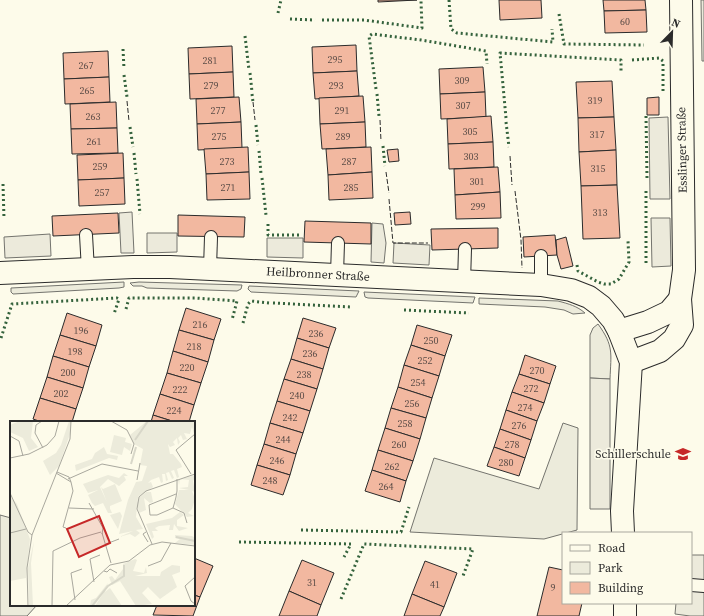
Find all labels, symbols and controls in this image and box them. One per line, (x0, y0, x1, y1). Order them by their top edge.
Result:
north arrow (652, 12, 692, 52)
house number: 60 (620, 15, 630, 28)
text: N (669, 15, 682, 32)
house number: 295 (328, 53, 343, 66)
house number: 281 (203, 54, 218, 67)
house number: 267 (79, 59, 94, 72)
house number: 309 (455, 74, 470, 87)
house number: 279 (204, 79, 219, 92)
house number: 293 (329, 79, 344, 92)
house number: 265 (80, 84, 95, 97)
house number: 319 (588, 94, 603, 107)
house number: 307 (456, 99, 471, 112)
house number: 277 (211, 104, 226, 117)
house number: 291 (335, 104, 350, 117)
street label: Esslinger Straße (673, 107, 691, 193)
house number: 263 (86, 110, 101, 123)
house number: 305 (463, 125, 478, 138)
house number: 317 (590, 128, 605, 141)
house number: 275 (212, 130, 227, 143)
house number: 289 (336, 130, 351, 143)
house number: 261 (87, 135, 102, 148)
house number: 303 (464, 150, 479, 163)
house number: 273 (220, 155, 235, 168)
house number: 287 (342, 155, 357, 168)
house number: 259 (93, 160, 108, 173)
house number: 315 (591, 162, 606, 175)
house number: 301 (470, 175, 485, 188)
house number: 271 (221, 181, 236, 194)
house number: 285 (344, 181, 359, 194)
house number: 257 (95, 186, 110, 199)
house number: 299 (471, 200, 486, 213)
house number: 313 (593, 206, 608, 219)
street label: Heilbronner Straße (266, 263, 370, 285)
house number: 216 (193, 318, 208, 331)
house number: 196 (74, 324, 89, 337)
house number: 236 (309, 327, 324, 340)
house number: 250 (424, 334, 439, 347)
house number: 218 (187, 340, 202, 353)
house number: 198 (68, 345, 83, 358)
house number: 236 (303, 347, 318, 360)
house number: 252 (418, 354, 433, 367)
house number: 220 (180, 361, 195, 374)
house number: 270 (530, 364, 545, 377)
house number: 200 (61, 366, 76, 379)
house number: 238 (297, 368, 312, 381)
house number: 254 (411, 376, 426, 389)
house number: 272 (524, 382, 539, 395)
house number: 222 (173, 383, 188, 396)
house number: 202 (54, 387, 69, 400)
house number: 240 (290, 389, 305, 402)
house number: 256 (405, 397, 420, 410)
house number: 274 (518, 401, 533, 414)
house number: 224 (167, 404, 182, 417)
house number: 242 (283, 411, 298, 424)
house number: 258 (398, 417, 413, 430)
house number: 276 (512, 419, 527, 432)
inset map (10, 421, 195, 606)
house number: 244 (276, 433, 291, 446)
house number: 260 (392, 438, 407, 451)
house number: 278 (505, 438, 520, 451)
school or university icon: Schillerschule (674, 445, 692, 463)
place label: Schillerschule (595, 446, 671, 462)
house number: 246 (270, 454, 285, 467)
house number: 280 (499, 456, 514, 469)
house number: 262 (385, 460, 400, 473)
house number: 248 (263, 474, 278, 487)
house number: 264 (379, 480, 394, 493)
legend (562, 532, 692, 604)
text: Road (598, 540, 625, 556)
text: Park (598, 560, 623, 576)
house number: 31 (307, 576, 317, 589)
house number: 41 (430, 578, 440, 591)
text: Building (598, 580, 643, 596)
house number: 9 (551, 581, 556, 594)

